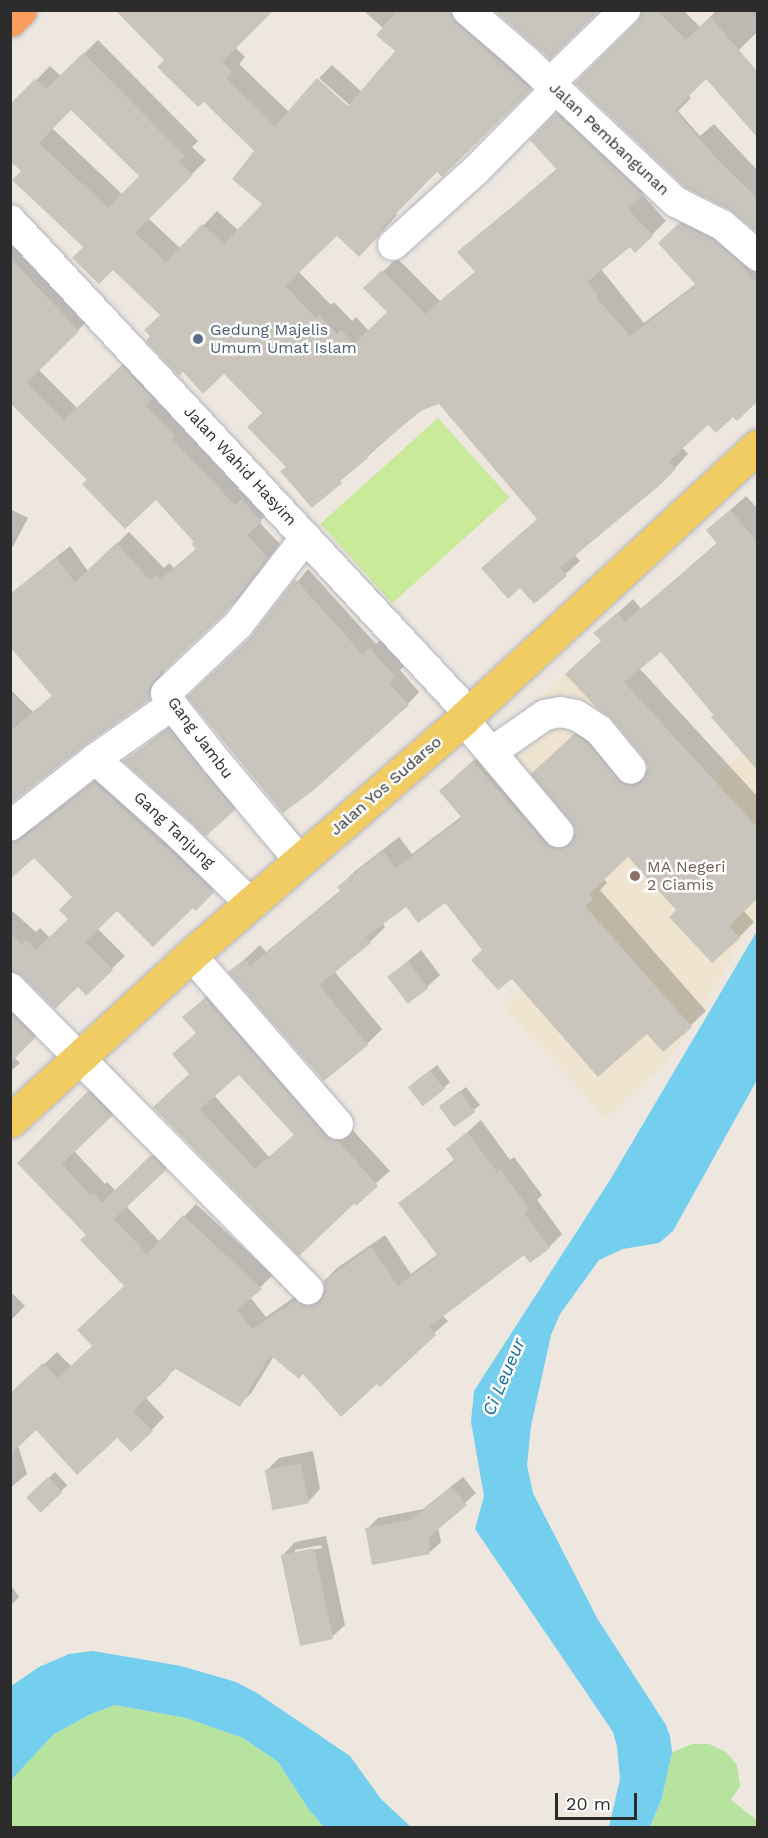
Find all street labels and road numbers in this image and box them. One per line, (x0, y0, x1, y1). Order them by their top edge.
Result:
street label: Jalan Pembangunan (545, 78, 673, 200)
street label: Jalan Wahid Hasyim (179, 402, 301, 530)
street label: Gang Jambu (163, 693, 237, 783)
street label: Jalan Yos Sudarso (326, 732, 446, 840)
street label: Gang Tanjung (129, 787, 219, 873)

